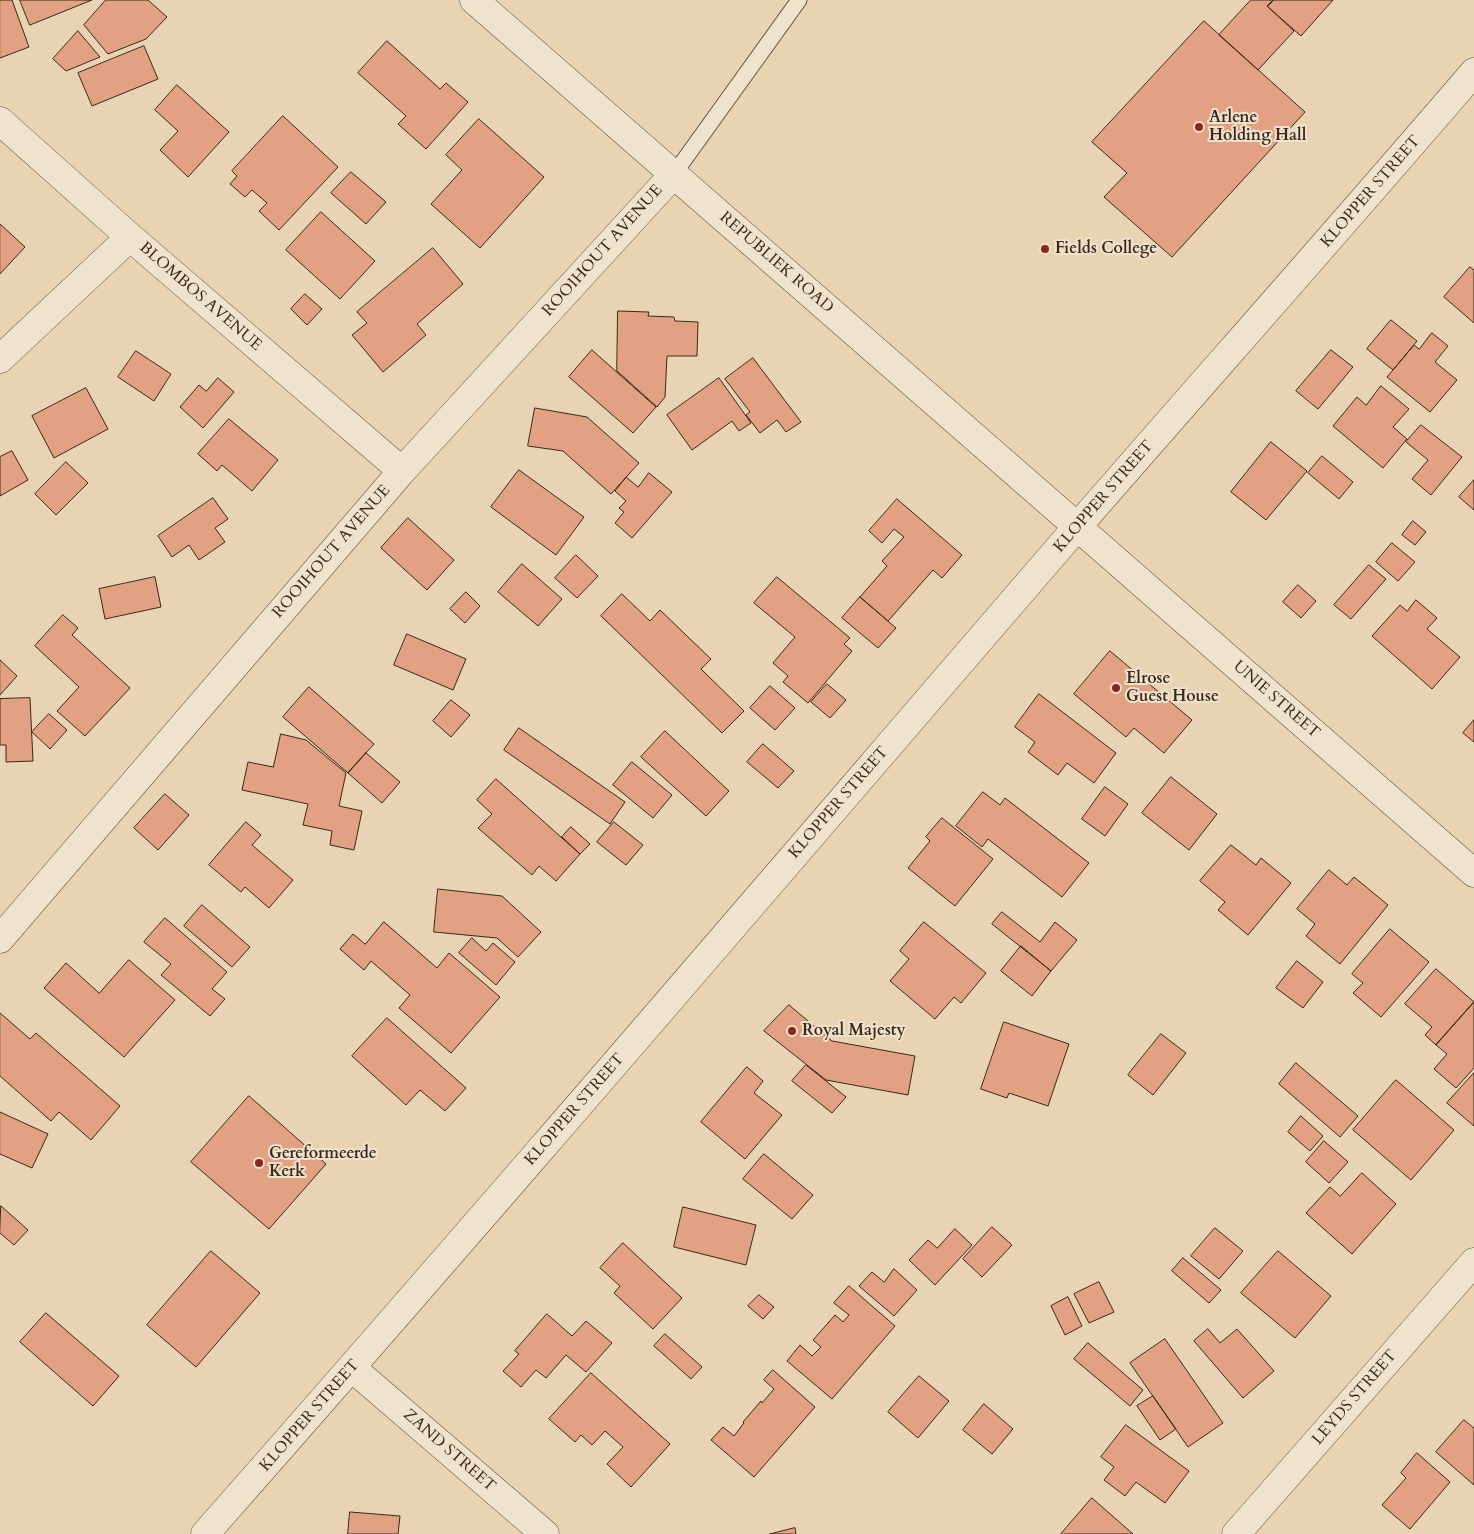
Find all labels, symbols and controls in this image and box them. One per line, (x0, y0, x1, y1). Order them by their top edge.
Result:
place label: Arlene Holding Hall (1209, 108, 1306, 146)
marker: Arlene Holding Hall (1193, 121, 1205, 133)
street label: KLOPPER STREET (1317, 132, 1425, 252)
street label: ROOIHOUT AVENUE (539, 181, 667, 321)
street label: REPUBLIEK ROAD (715, 208, 837, 318)
street label: BLOMBOS AVENUE (135, 239, 265, 355)
place label: Fields College (1055, 239, 1157, 259)
marker: Fields College (1039, 243, 1051, 255)
street label: KLOPPER STREET (1050, 437, 1158, 557)
street label: ROOIHOUT AVENUE (269, 482, 395, 622)
street label: UNIE STREET (1229, 657, 1323, 743)
place label: Elrose Guest House (1126, 669, 1219, 707)
marker: Elrose Guest House (1110, 682, 1122, 694)
street label: KLOPPER STREET (785, 743, 893, 863)
place label: Royal Majesty (802, 1021, 906, 1041)
marker: Royal Majesty (786, 1025, 798, 1037)
street label: KLOPPER STREET (521, 1050, 629, 1170)
place label: Gereformeerde Kerk (269, 1144, 377, 1182)
marker: Gereformeerde Kerk (253, 1157, 265, 1169)
street label: LEYDS STREET (1309, 1347, 1401, 1449)
street label: KLOPPER STREET (256, 1356, 364, 1476)
street label: ZAND STREET (399, 1406, 499, 1496)

